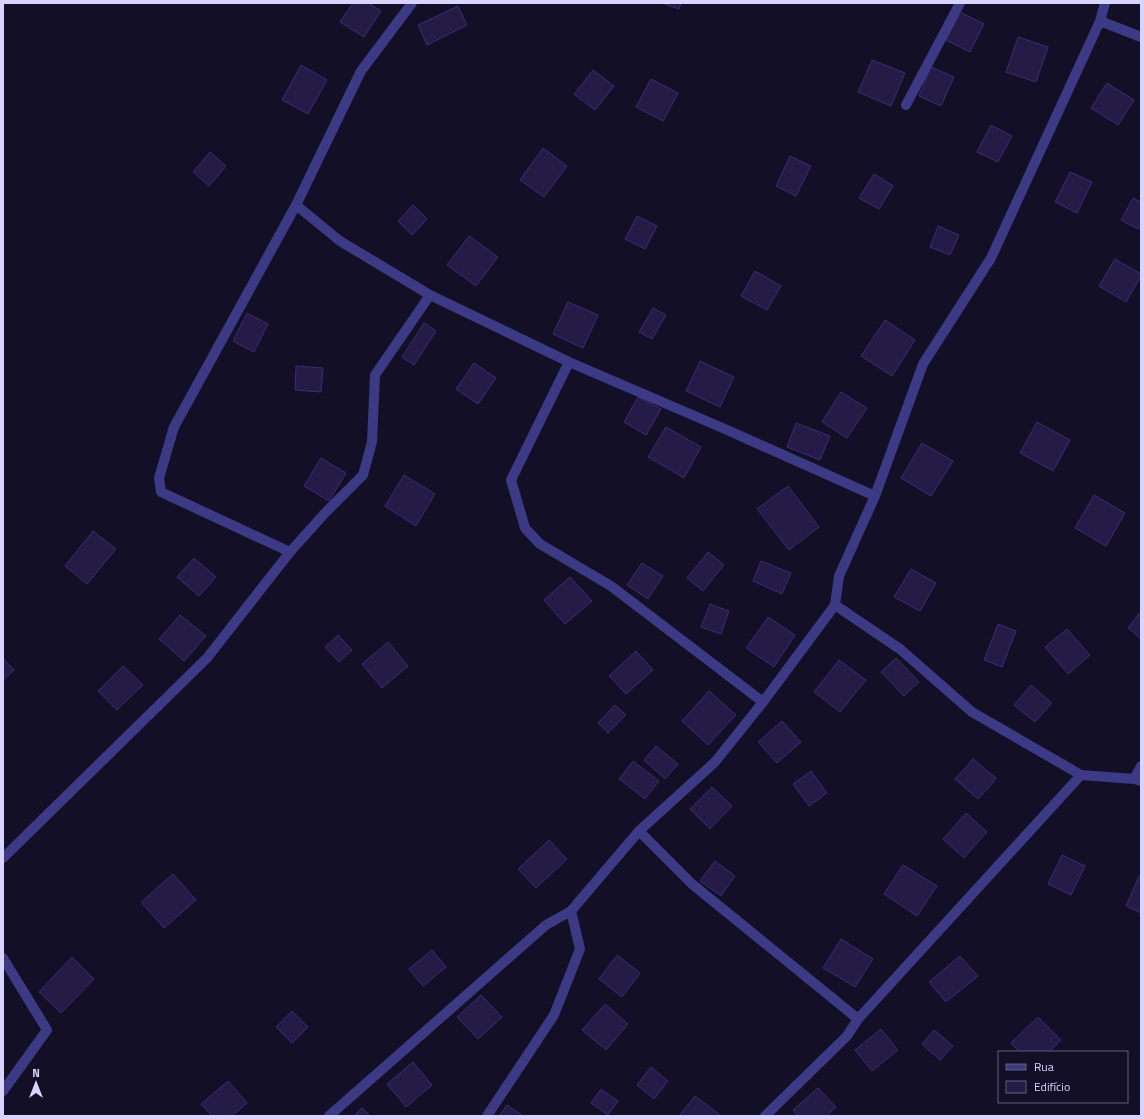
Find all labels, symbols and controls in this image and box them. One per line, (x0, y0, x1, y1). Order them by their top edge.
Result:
legend (998, 1051, 1128, 1103)
text: Rua (1034, 1057, 1054, 1076)
north arrow (16, 1063, 56, 1103)
text: N (32, 1065, 40, 1081)
text: Edifício (1034, 1077, 1070, 1096)

